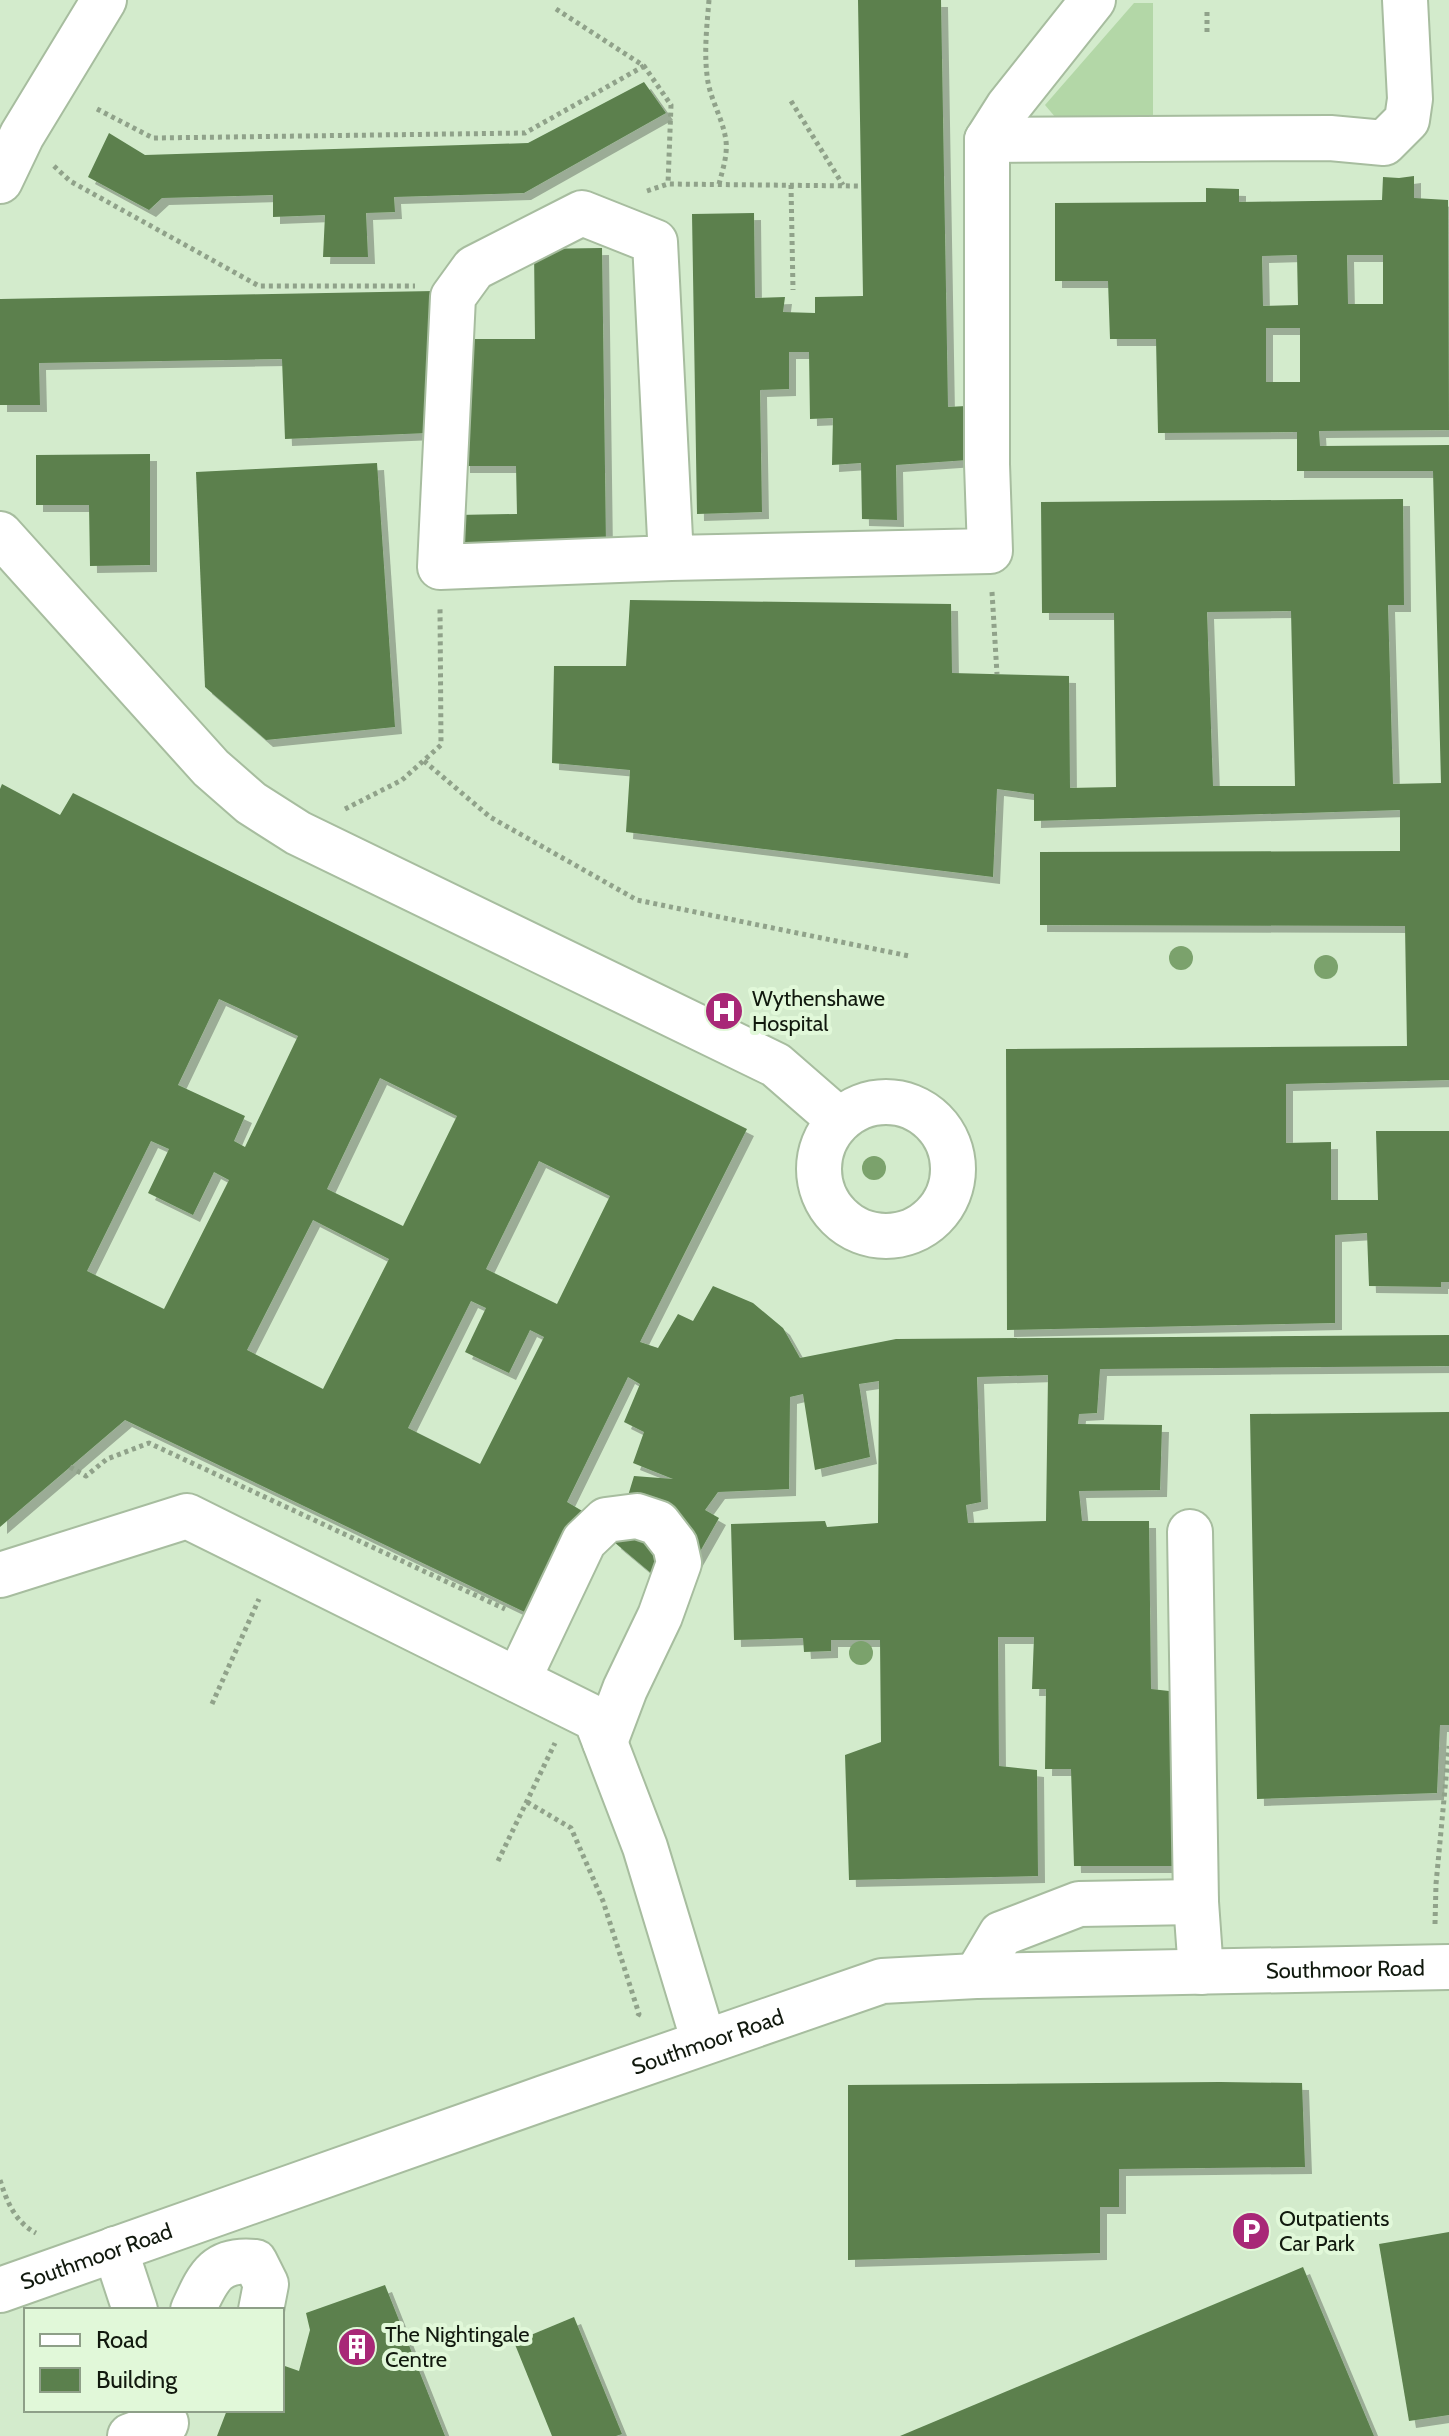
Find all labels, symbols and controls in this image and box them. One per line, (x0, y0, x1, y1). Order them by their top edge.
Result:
place label: Wythenshawe Hospital (752, 985, 885, 1037)
hospital icon: Wythenshawe Hospital (703, 990, 745, 1032)
street label: Southmoor Road (1265, 1954, 1425, 1984)
street label: Southmoor Road (628, 2003, 787, 2080)
place label: Outpatients Car Park (1279, 2205, 1389, 2257)
parking icon: Outpatients Car Park (1230, 2210, 1272, 2252)
street label: Southmoor Road (17, 2217, 176, 2295)
legend (24, 2308, 284, 2412)
place label: The Nightingale Centre (385, 2321, 530, 2373)
text: Road (96, 2325, 148, 2354)
building icon: The Nightingale Centre (336, 2326, 378, 2368)
text: Building (96, 2365, 178, 2394)

